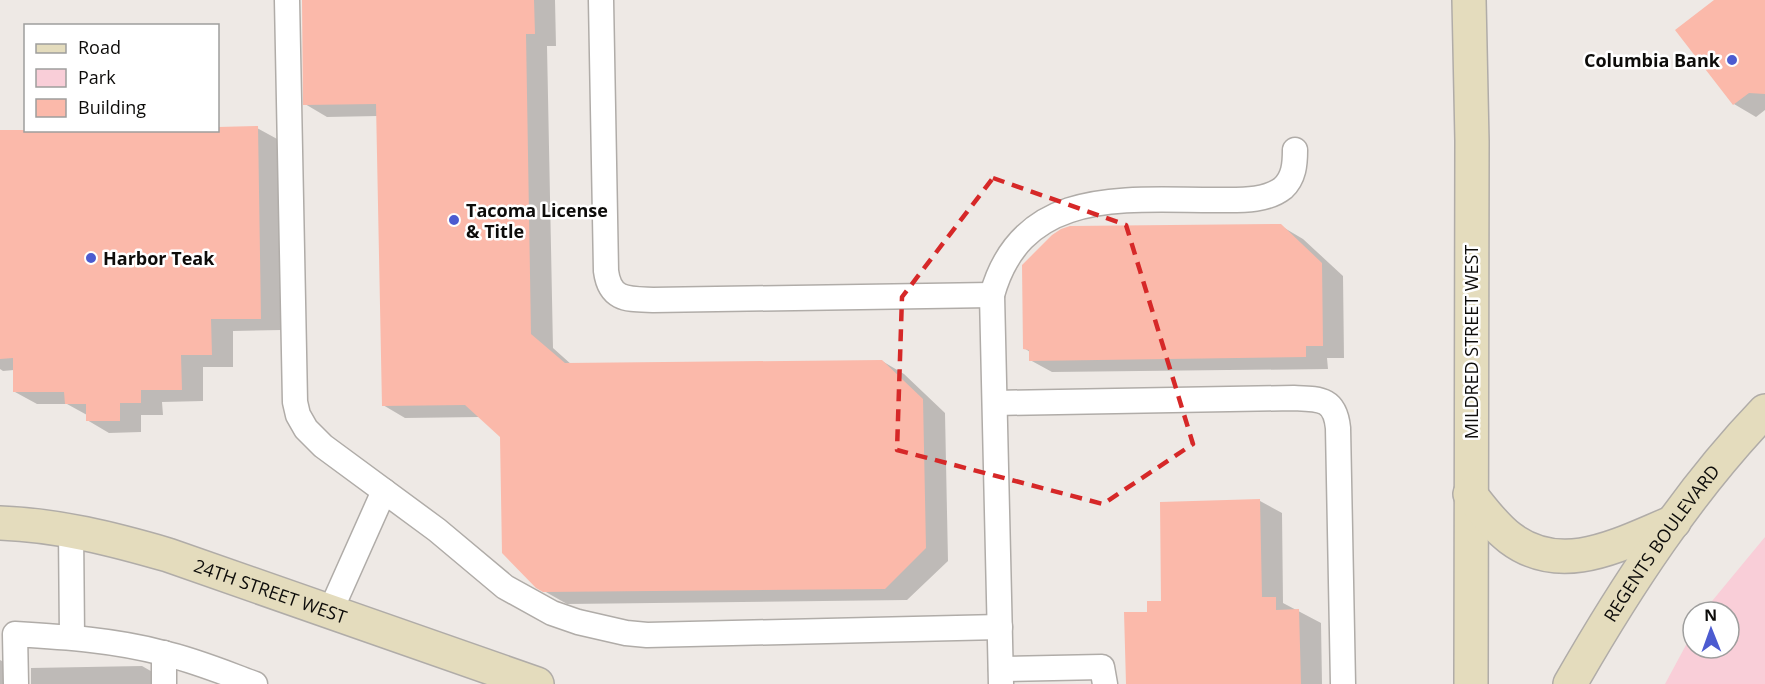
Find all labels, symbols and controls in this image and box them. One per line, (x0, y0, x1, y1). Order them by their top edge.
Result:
legend (24, 24, 219, 132)
text: Road (78, 35, 121, 59)
place label: Columbia Bank (1584, 48, 1721, 72)
marker: Columbia Bank (1725, 53, 1739, 67)
text: Park (78, 65, 116, 89)
text: Building (78, 95, 146, 119)
place label: Tacoma License & Title (466, 198, 608, 243)
marker: Tacoma License & Title (447, 213, 461, 227)
street label: MILDRED STREET WEST (1459, 245, 1483, 439)
place label: Harbor Teak (103, 246, 215, 270)
marker: Harbor Teak (84, 251, 98, 265)
street label: REGENTS BOULEVARD (1601, 460, 1725, 626)
street label: 24TH STREET WEST (191, 553, 350, 629)
north arrow (1681, 600, 1741, 660)

